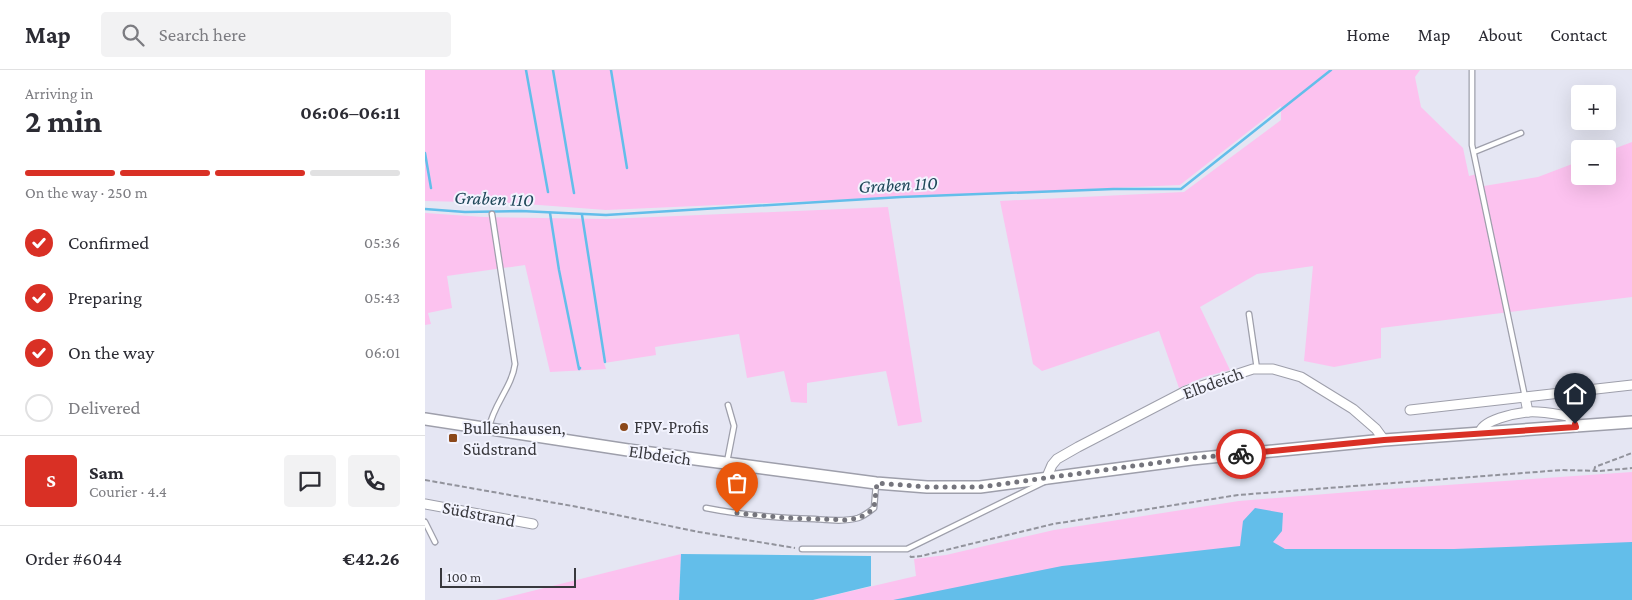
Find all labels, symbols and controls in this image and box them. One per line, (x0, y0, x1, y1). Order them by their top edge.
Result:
search box (101, 12, 451, 57)
text: Map (25, 21, 71, 48)
icon: search (119, 21, 147, 49)
text: Search here (159, 24, 246, 45)
text: Home (1347, 25, 1390, 45)
text: Map (1418, 25, 1450, 45)
text: About (1478, 25, 1522, 45)
text: Contact (1550, 25, 1607, 45)
text: Arriving in (25, 85, 93, 102)
map controls (1571, 85, 1616, 185)
button: + (1571, 85, 1616, 130)
text: 06:06–06:11 (300, 102, 400, 123)
text: 2 min (25, 103, 102, 139)
button: − (1571, 140, 1616, 185)
water label: Graben 110 (858, 172, 938, 197)
text: On the way · 250 m (25, 184, 148, 201)
water label: Graben 110 (454, 187, 534, 210)
icon: check (25, 229, 53, 257)
text: Confirmed (68, 232, 149, 253)
text: 05:36 (364, 234, 400, 251)
icon: check (25, 284, 53, 312)
text: Preparing (68, 287, 142, 308)
text: 05:43 (364, 289, 400, 306)
icon: check (25, 339, 53, 367)
text: On the way (68, 342, 154, 363)
text: 06:01 (365, 344, 400, 361)
street label: Elbdeich (1180, 363, 1246, 403)
pin (1554, 373, 1596, 424)
icon: home (1561, 380, 1589, 408)
text: Delivered (68, 397, 141, 418)
place label: FPV-Profis (634, 417, 709, 437)
place label: Bullenhausen, Südstrand (463, 418, 566, 459)
marker: FPV-Profis (618, 421, 630, 433)
courier (1216, 429, 1266, 479)
marker: Bullenhausen, Südstrand (447, 432, 459, 444)
icon: bike (1227, 440, 1255, 468)
street label: Elbdeich (627, 441, 693, 469)
button: chat (284, 455, 336, 507)
button: phone (348, 455, 400, 507)
text: Sam (89, 462, 124, 483)
pin (716, 462, 758, 513)
icon: bag (723, 469, 751, 497)
text: S (46, 470, 56, 491)
text: Courier · 4.4 (89, 483, 167, 500)
street label: Südstrand (441, 497, 518, 531)
text: Order #6044 (25, 548, 122, 569)
text: €42.26 (343, 548, 400, 569)
scale bar (440, 565, 576, 588)
text: 100 m (447, 569, 481, 585)

